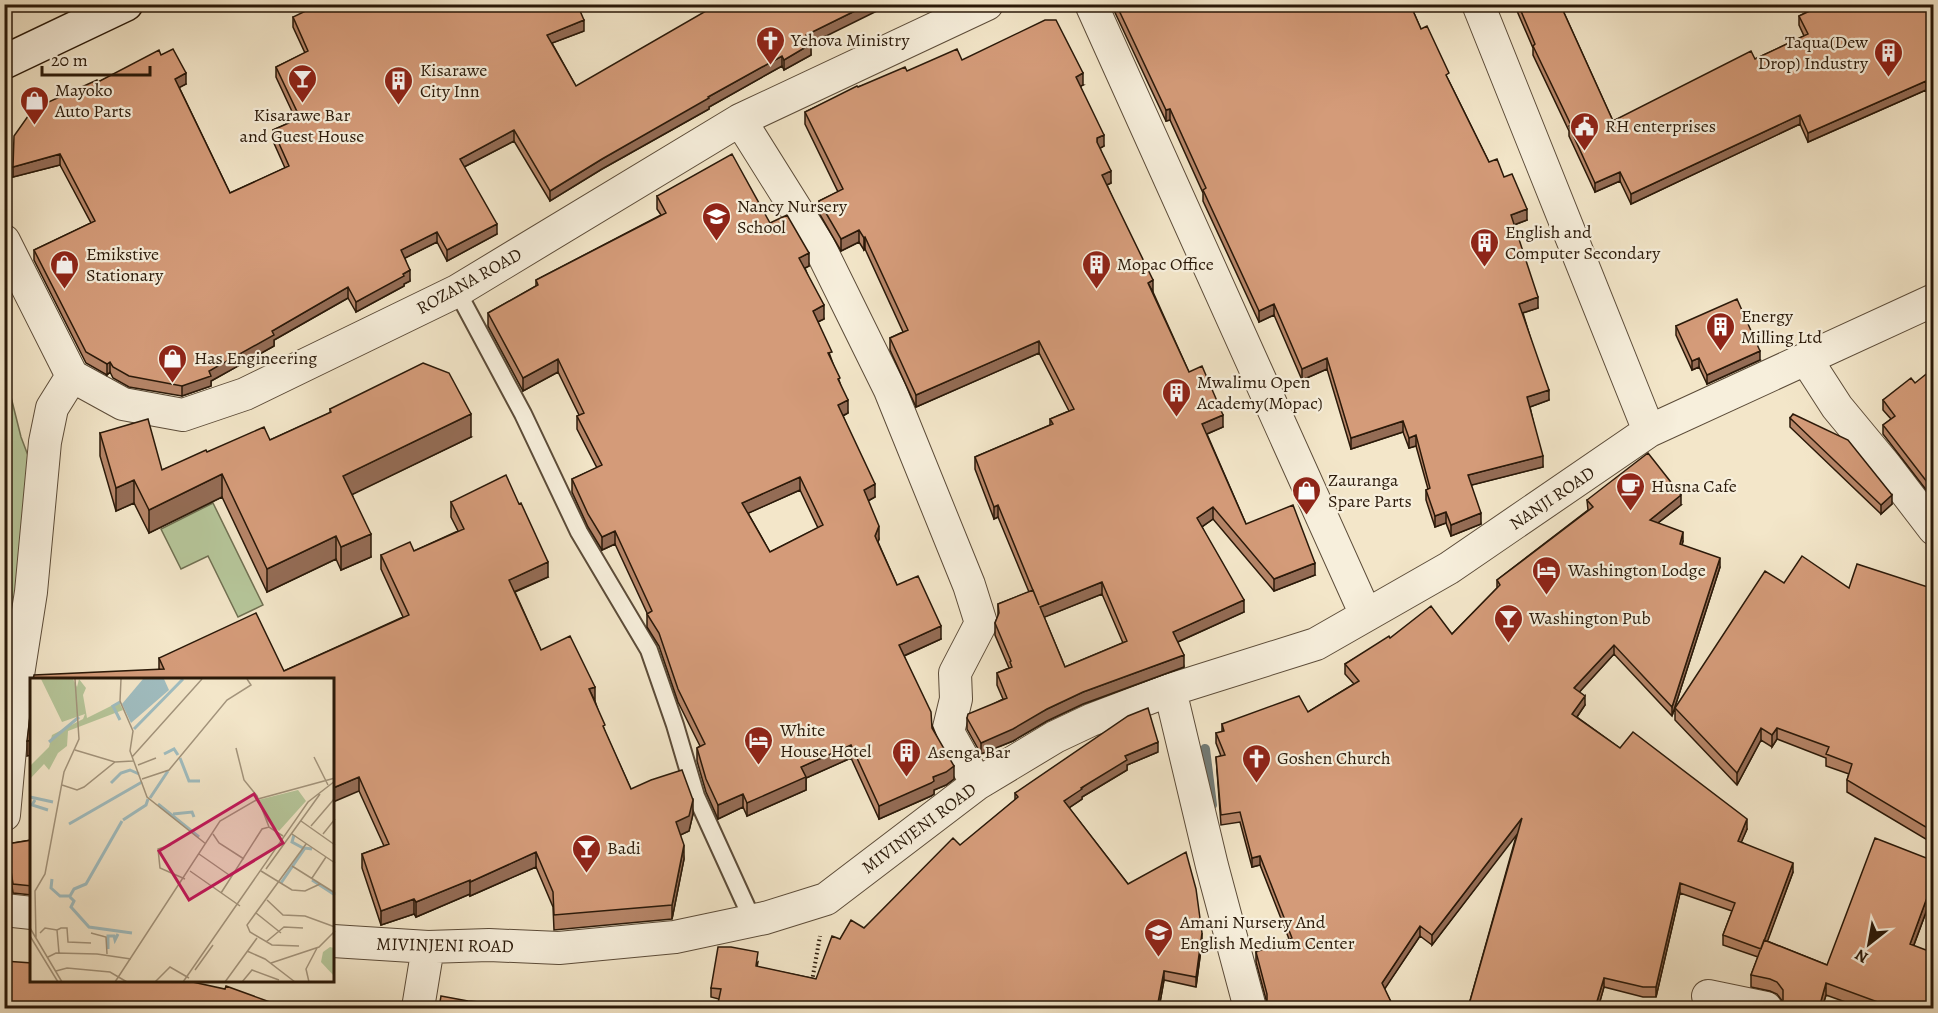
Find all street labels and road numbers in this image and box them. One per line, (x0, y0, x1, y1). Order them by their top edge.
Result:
street label: ROZANA ROAD (412, 242, 526, 320)
street label: NANJI ROAD (1505, 461, 1599, 535)
street label: MIVINJENI ROAD (857, 777, 981, 879)
street label: MIVINJENI ROAD (376, 932, 514, 958)

